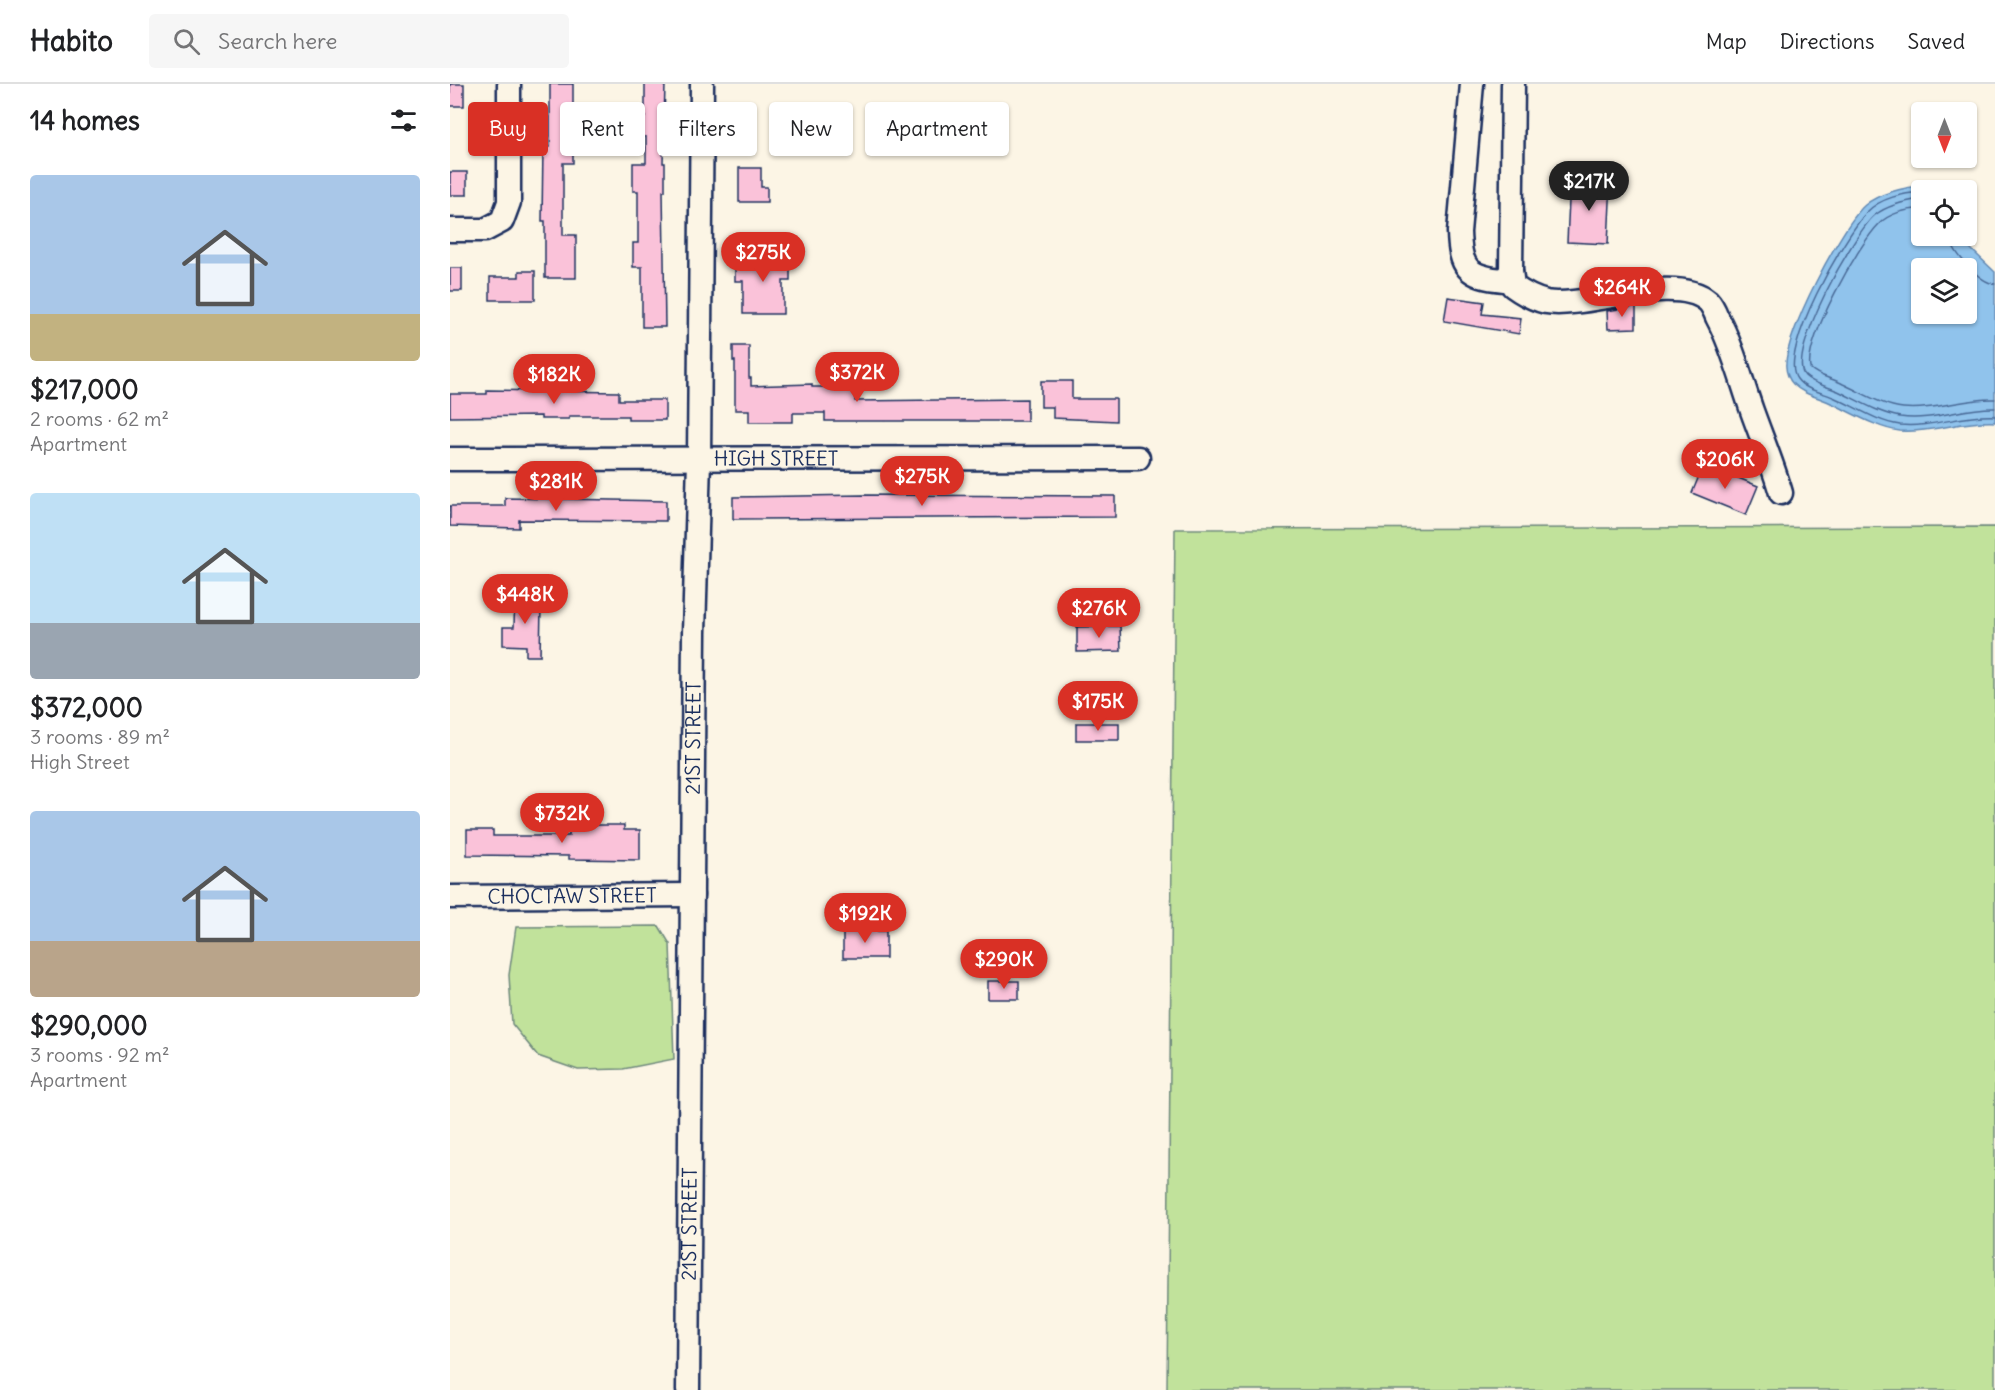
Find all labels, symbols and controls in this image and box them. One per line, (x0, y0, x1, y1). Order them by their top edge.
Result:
search box (149, 14, 569, 68)
text: Habito (30, 23, 113, 59)
icon: search (170, 25, 203, 58)
text: Search here (218, 27, 337, 55)
text: Map (1706, 28, 1747, 55)
text: Directions (1780, 28, 1874, 55)
text: Saved (1907, 28, 1965, 55)
chip: Buy (468, 102, 548, 156)
chip: Rent (560, 102, 645, 156)
chip: Filters (657, 102, 757, 156)
chip: New (769, 102, 853, 156)
chip: Apartment (865, 102, 1009, 156)
north arrow (1911, 102, 1977, 168)
map controls (1911, 102, 1977, 324)
text: 14 homes (30, 104, 140, 137)
icon: filters (387, 104, 420, 137)
pin: $217K (1547, 161, 1631, 212)
text: $217K (1563, 168, 1615, 193)
button: locate (1911, 180, 1977, 246)
icon: home (171, 214, 279, 322)
pin: $275K (721, 232, 805, 283)
text: $275K (735, 239, 791, 264)
button: layers (1911, 258, 1977, 324)
pin: $264K (1580, 267, 1664, 318)
text: $264K (1593, 274, 1651, 299)
pin: $372K (815, 352, 899, 403)
pin: $182K (512, 354, 596, 405)
text: $372K (829, 359, 885, 384)
text: $182K (527, 361, 581, 386)
text: $217,000 (30, 373, 139, 406)
text: 2 rooms · 62 m² (30, 406, 169, 431)
text: Apartment (30, 431, 127, 456)
pin: $206K (1683, 439, 1767, 490)
street label: HIGH STREET (714, 445, 838, 471)
text: $206K (1695, 446, 1755, 471)
pin: $275K (880, 456, 964, 507)
pin: $281K (514, 461, 598, 512)
text: $275K (894, 463, 950, 488)
text: $281K (529, 468, 583, 493)
icon: home (171, 532, 279, 640)
pin: $448K (483, 574, 567, 625)
text: $448K (496, 581, 554, 606)
pin: $276K (1057, 588, 1141, 639)
text: $276K (1071, 595, 1127, 620)
street label: 21ST STREET (680, 681, 706, 795)
pin: $175K (1056, 681, 1140, 732)
text: $175K (1072, 688, 1124, 713)
text: $372,000 (30, 691, 143, 724)
text: 3 rooms · 89 m² (30, 724, 170, 749)
text: High Street (30, 749, 130, 774)
pin: $732K (520, 793, 604, 844)
text: $732K (534, 800, 590, 825)
icon: home (171, 850, 279, 958)
street label: CHOCTAW STREET (487, 882, 657, 909)
pin: $192K (823, 893, 907, 944)
text: $192K (838, 900, 892, 925)
pin: $290K (962, 939, 1046, 990)
text: $290K (974, 946, 1034, 971)
text: $290,000 (30, 1009, 148, 1042)
text: 3 rooms · 92 m² (30, 1042, 169, 1067)
text: Apartment (30, 1067, 127, 1092)
street label: 21ST STREET (676, 1167, 702, 1281)

